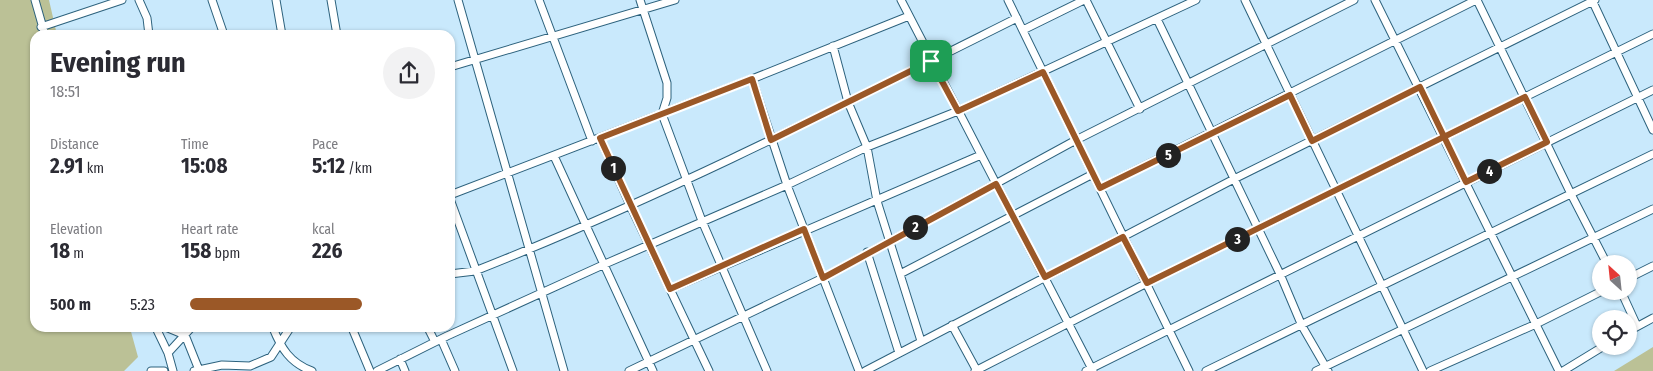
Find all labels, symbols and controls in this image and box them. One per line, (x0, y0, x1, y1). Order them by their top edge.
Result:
pin (910, 40, 952, 82)
text: Evening run (50, 46, 186, 79)
button: share (383, 47, 435, 99)
icon: arrive (917, 47, 945, 75)
text: 18:51 (50, 82, 81, 101)
text: Distance (50, 136, 99, 153)
text: Time (181, 136, 209, 153)
text: Pace (312, 136, 338, 153)
pin: 5 (1156, 142, 1180, 168)
text: 5 (1165, 147, 1172, 164)
text: 2.91 (50, 153, 84, 179)
text: 15:08 (181, 153, 228, 179)
text: 5:12 (312, 153, 345, 179)
pin: 1 (600, 156, 626, 180)
pin: 4 (1476, 158, 1502, 184)
text: km (84, 160, 104, 177)
text: /km (345, 160, 372, 177)
text: 1 (611, 160, 616, 177)
text: 4 (1486, 163, 1493, 180)
pin: 2 (902, 214, 928, 240)
text: 2 (912, 219, 919, 236)
text: Elevation (50, 221, 103, 238)
text: Heart rate (181, 221, 238, 238)
text: kcal (312, 221, 335, 238)
pin: 3 (1224, 226, 1250, 252)
text: 3 (1234, 231, 1241, 248)
text: 18 (50, 238, 70, 264)
text: 158 (181, 238, 211, 264)
text: 226 (312, 238, 342, 264)
text: m (70, 245, 84, 262)
text: bpm (211, 245, 240, 262)
north arrow (1592, 255, 1638, 300)
map controls (1592, 255, 1637, 355)
text: 500 m (50, 295, 91, 314)
text: 5:23 (130, 295, 155, 314)
button: locate (1592, 310, 1637, 355)

